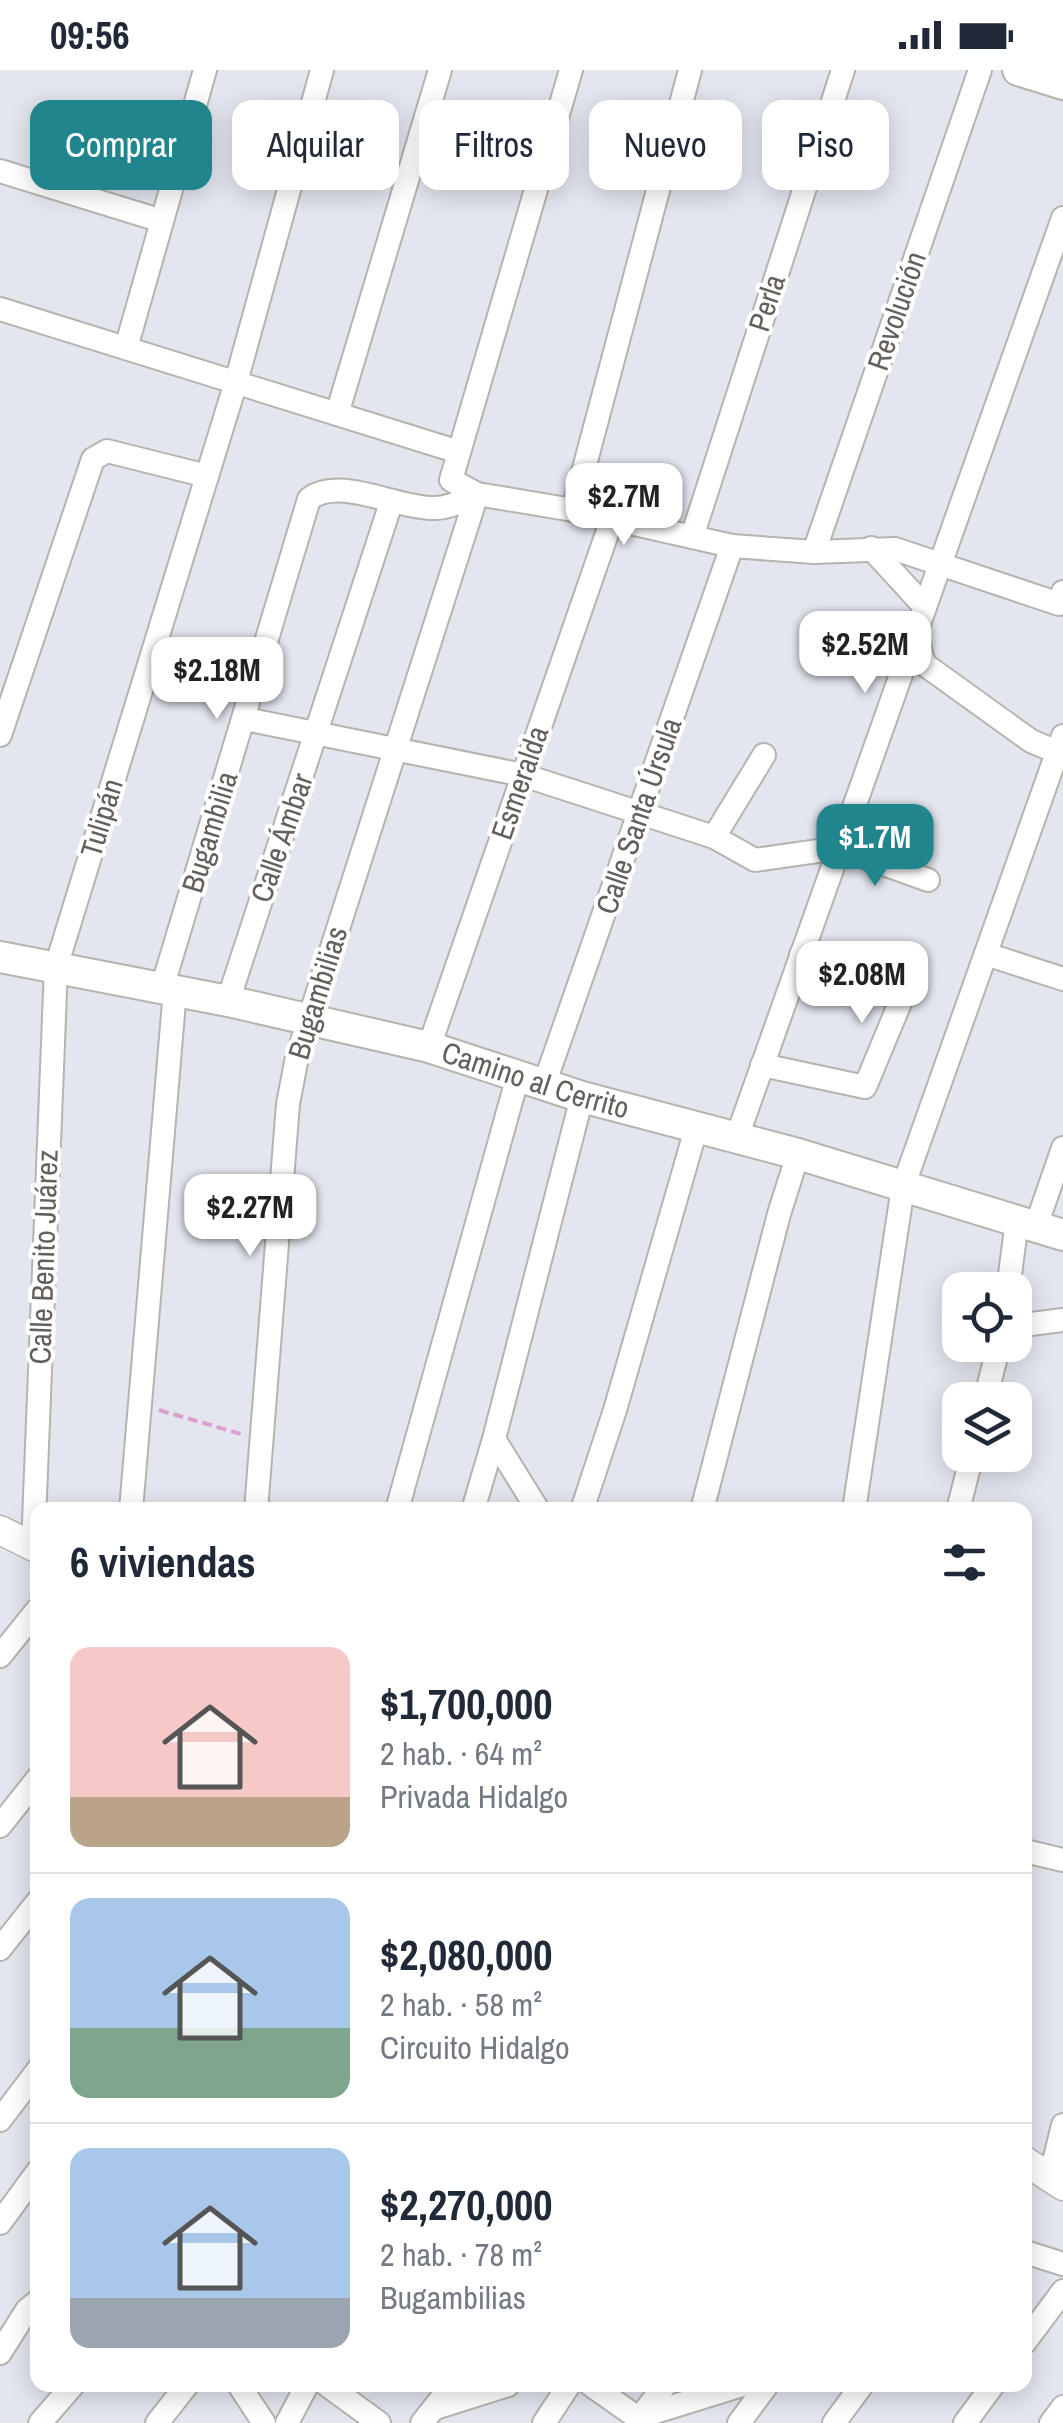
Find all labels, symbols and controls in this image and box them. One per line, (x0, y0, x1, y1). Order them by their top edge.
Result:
text: 09:56 (50, 10, 130, 61)
chip: Comprar (30, 100, 212, 190)
chip: Alquilar (232, 100, 399, 190)
chip: Filtros (419, 100, 569, 190)
chip: Nuevo (589, 100, 742, 190)
chip: Piso (762, 100, 889, 190)
street label: Revolución (857, 246, 935, 375)
street label: Perla (738, 269, 794, 336)
pin: $2.7M (554, 463, 694, 548)
text: $2.7M (588, 474, 660, 517)
pin: $2.52M (784, 611, 946, 696)
text: $2.52M (821, 622, 909, 665)
pin: $2.18M (136, 637, 298, 722)
text: $2.18M (173, 648, 261, 691)
street label: Calle Santa Úrsula (586, 712, 690, 919)
street label: Esmeralda (481, 720, 557, 845)
street label: Bugambilia (172, 766, 246, 897)
street label: Calle Ámbar (240, 767, 322, 908)
street label: Tulipán (70, 774, 132, 862)
pin: $1.7M (805, 804, 945, 889)
text: $1.7M (839, 815, 911, 858)
street label: Bugambilias (278, 921, 356, 1064)
pin: $2.08M (781, 941, 943, 1026)
text: $2.08M (818, 952, 906, 995)
street label: Camino al Cerrito (437, 1032, 634, 1128)
street label: Calle Benito Juárez (19, 1149, 67, 1365)
pin: $2.27M (169, 1174, 331, 1259)
text: $2.27M (206, 1185, 294, 1228)
map controls (942, 1272, 1032, 1472)
button: locate (942, 1272, 1032, 1362)
button: layers (942, 1382, 1032, 1472)
text: 6 viviendas (70, 1534, 256, 1590)
icon: filters (937, 1535, 992, 1590)
text: $1,700,000 (380, 1676, 552, 1732)
icon: home (150, 1687, 270, 1807)
text: 2 hab. · 64 m² (380, 1732, 542, 1775)
text: Privada Hidalgo (380, 1775, 568, 1818)
text: $2,080,000 (380, 1927, 552, 1983)
icon: home (150, 1938, 270, 2058)
text: 2 hab. · 58 m² (380, 1983, 542, 2026)
text: Circuito Hidalgo (380, 2026, 570, 2069)
text: $2,270,000 (380, 2177, 552, 2233)
icon: home (150, 2188, 270, 2308)
text: 2 hab. · 78 m² (380, 2233, 542, 2276)
text: Bugambilias (380, 2276, 526, 2319)

